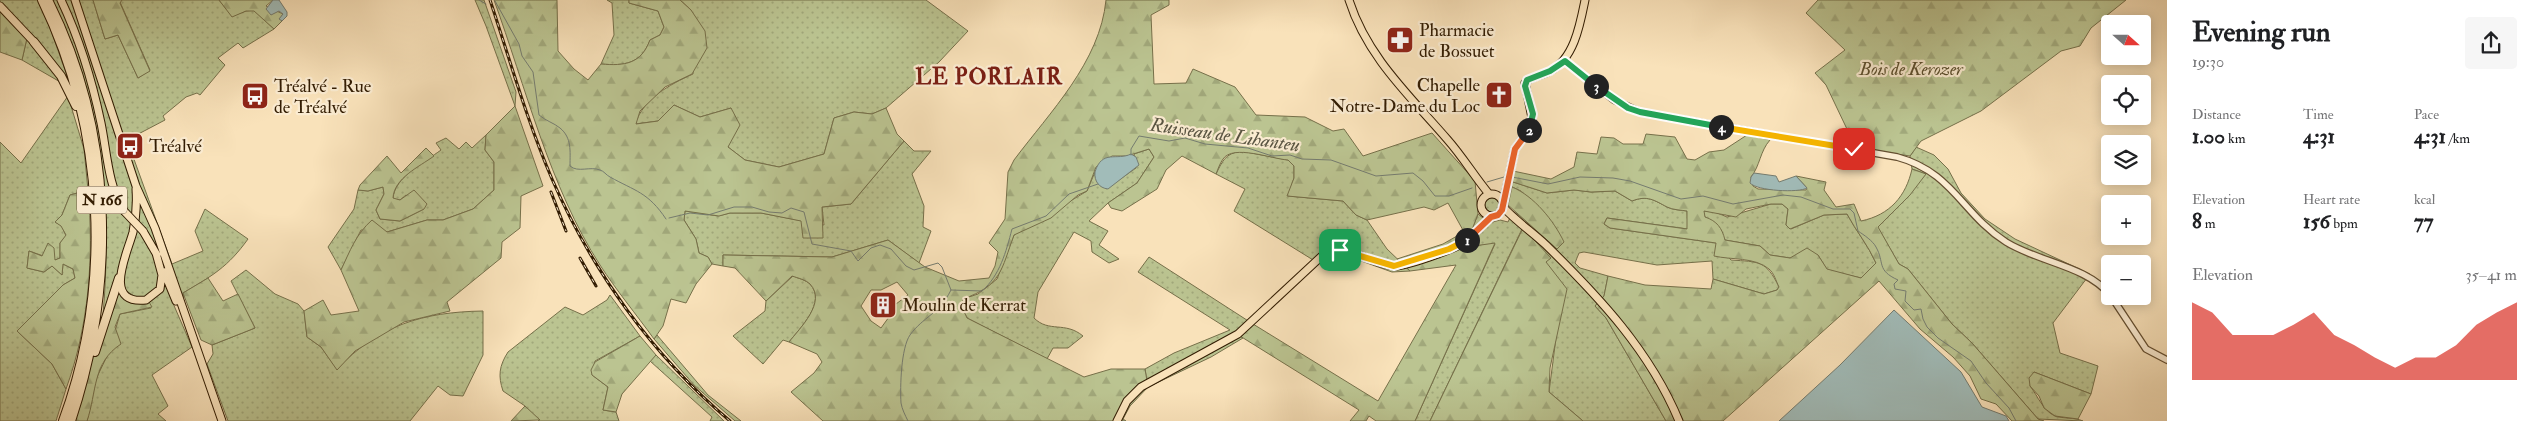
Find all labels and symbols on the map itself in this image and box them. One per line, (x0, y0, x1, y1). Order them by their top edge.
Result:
north arrow (2101, 15, 2151, 65)
place label: Pharmacie de Bossuet (1419, 19, 1495, 63)
pharmacy icon: Pharmacie de Bossuet (1385, 25, 1415, 55)
park label: Bois de Kerozer (1858, 58, 1964, 81)
district label: LE PORLAIR (915, 63, 1063, 91)
place label: Chapelle Notre-Dame du Loc (1330, 74, 1480, 118)
pin: 3 (1584, 74, 1608, 98)
place label: Tréalvé - Rue de Tréalvé (274, 75, 372, 119)
church icon: Chapelle Notre-Dame du Loc (1484, 80, 1514, 110)
bus stop icon: Tréalvé - Rue de Tréalvé (240, 81, 270, 111)
water label: Ruisseau de Lihanteu (1148, 112, 1301, 157)
pin: 4 (1708, 114, 1734, 140)
pin: 2 (1516, 118, 1542, 142)
pin (1833, 128, 1875, 170)
bus stop icon: Tréalvé (115, 131, 145, 161)
place label: Tréalvé (149, 135, 202, 158)
road number: N 166 (77, 186, 127, 214)
pin: 1 (1454, 228, 1480, 252)
pin (1319, 229, 1361, 271)
building icon: Moulin de Kerrat (868, 290, 898, 320)
place label: Moulin de Kerrat (902, 294, 1026, 317)

